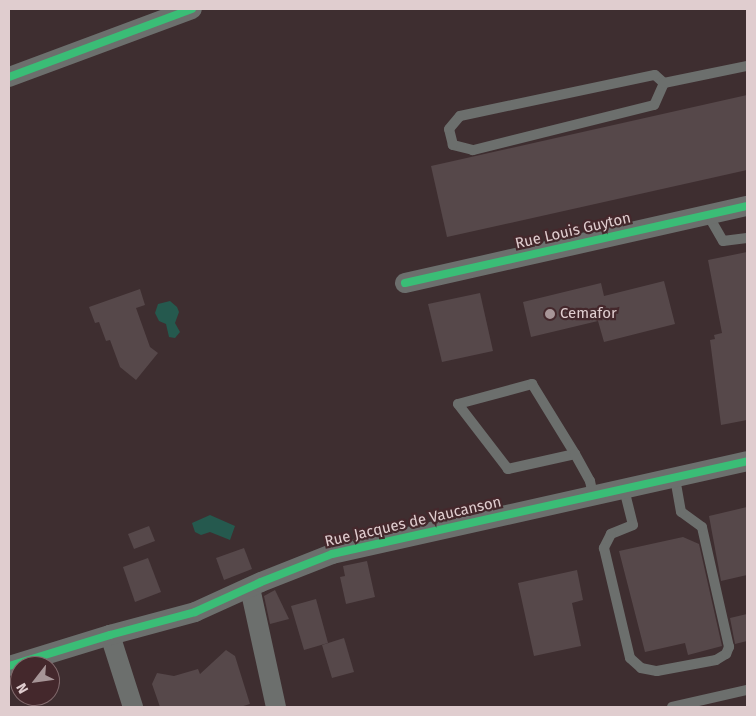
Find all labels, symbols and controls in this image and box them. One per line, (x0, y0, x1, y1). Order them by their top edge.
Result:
street label: Rue Louis Guyton (513, 209, 633, 253)
place label: Cemafor (560, 305, 617, 323)
marker: Cemafor (544, 308, 556, 320)
street label: Rue Jacques de Vaucanson (323, 493, 503, 551)
north arrow (10, 656, 60, 706)
text: N (13, 680, 32, 697)

